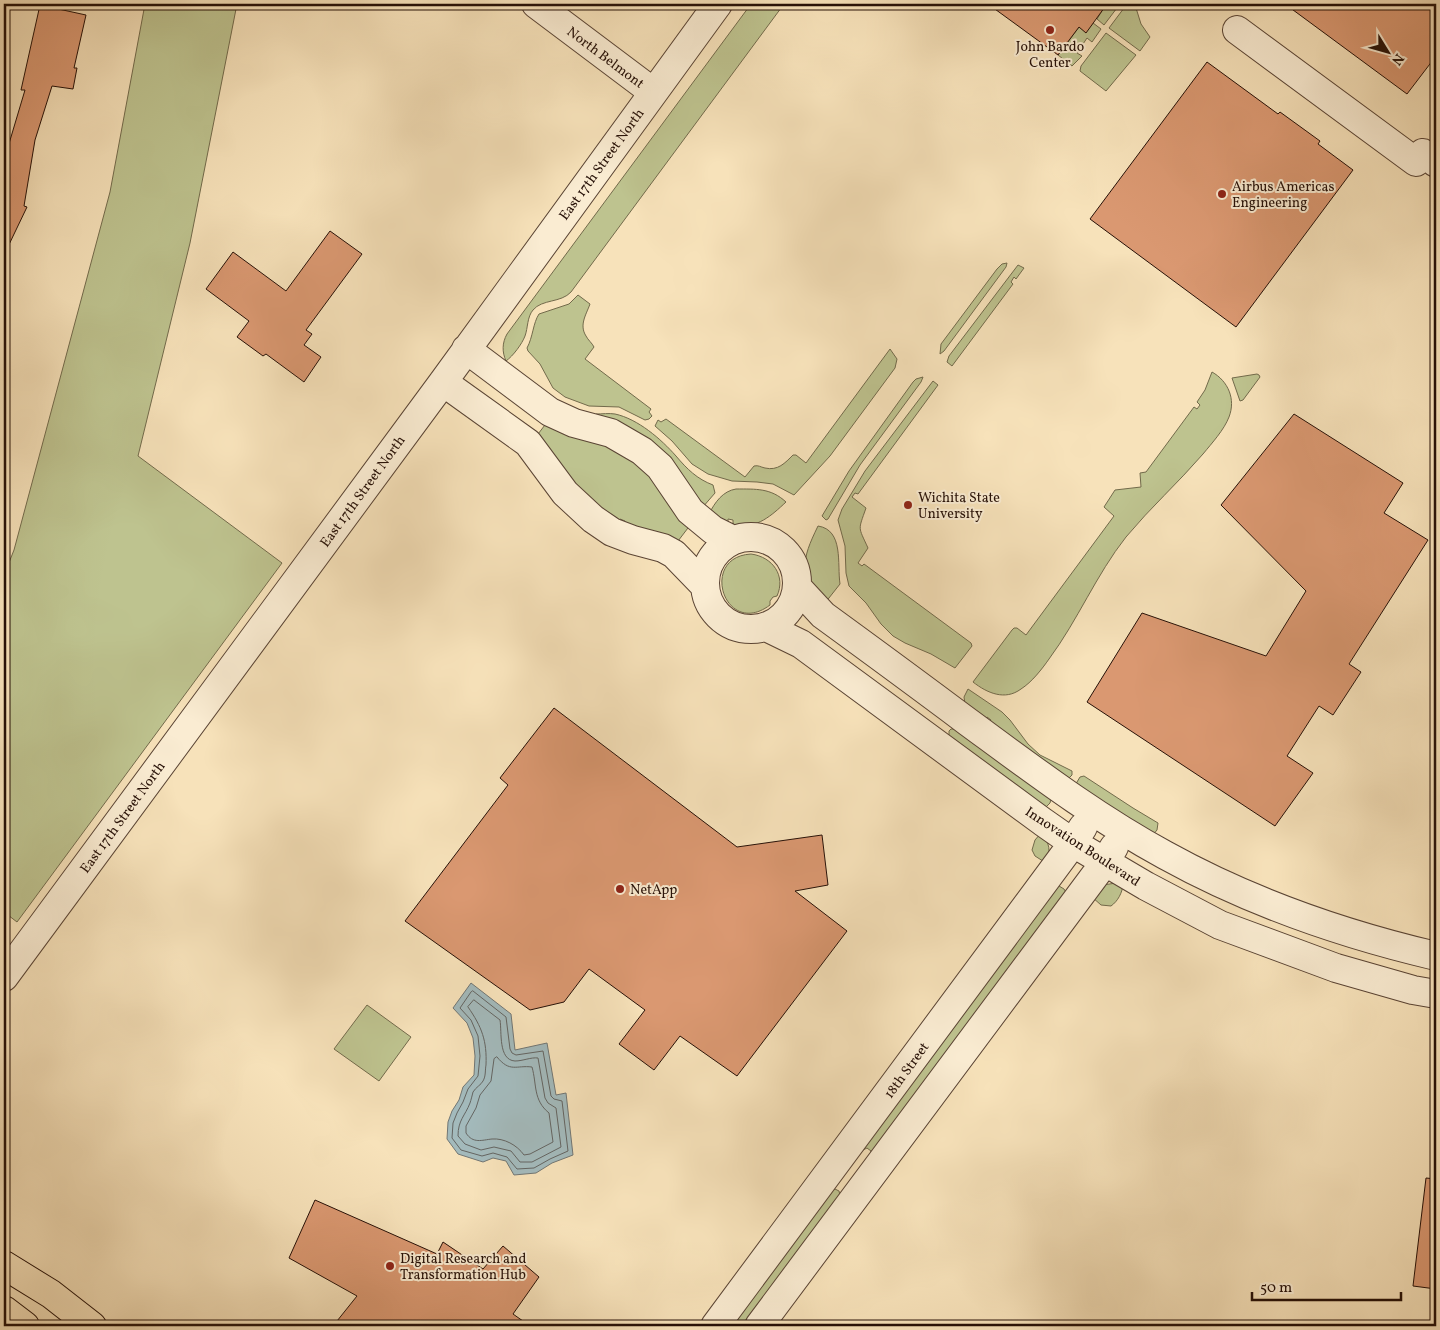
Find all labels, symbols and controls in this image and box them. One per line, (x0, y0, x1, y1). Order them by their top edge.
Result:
street label: North Belmont (562, 23, 648, 94)
marker: John Bardo Center (1044, 24, 1056, 36)
north arrow (1362, 28, 1412, 78)
place label: John Bardo Center (1016, 38, 1084, 73)
text: N (1387, 49, 1408, 69)
street label: East 17th Street North (555, 105, 649, 225)
place label: Airbus Americas Engineering (1232, 178, 1334, 213)
marker: Airbus Americas Engineering (1216, 188, 1228, 200)
street label: East 17th Street North (316, 432, 410, 552)
place label: Wichita State University (918, 489, 1000, 524)
marker: Wichita State University (902, 499, 914, 511)
street label: East 17th Street North (76, 758, 170, 878)
street label: Innovation Boulevard (1021, 803, 1144, 892)
place label: NetApp (630, 881, 677, 900)
marker: NetApp (614, 883, 626, 895)
street label: 18th Street (880, 1039, 934, 1103)
place label: Digital Research and Transformation Hub (400, 1250, 526, 1285)
marker: Digital Research and Transformation Hub (384, 1260, 396, 1272)
scale bar (1252, 1270, 1401, 1302)
text: 50 m (1260, 1278, 1292, 1299)

